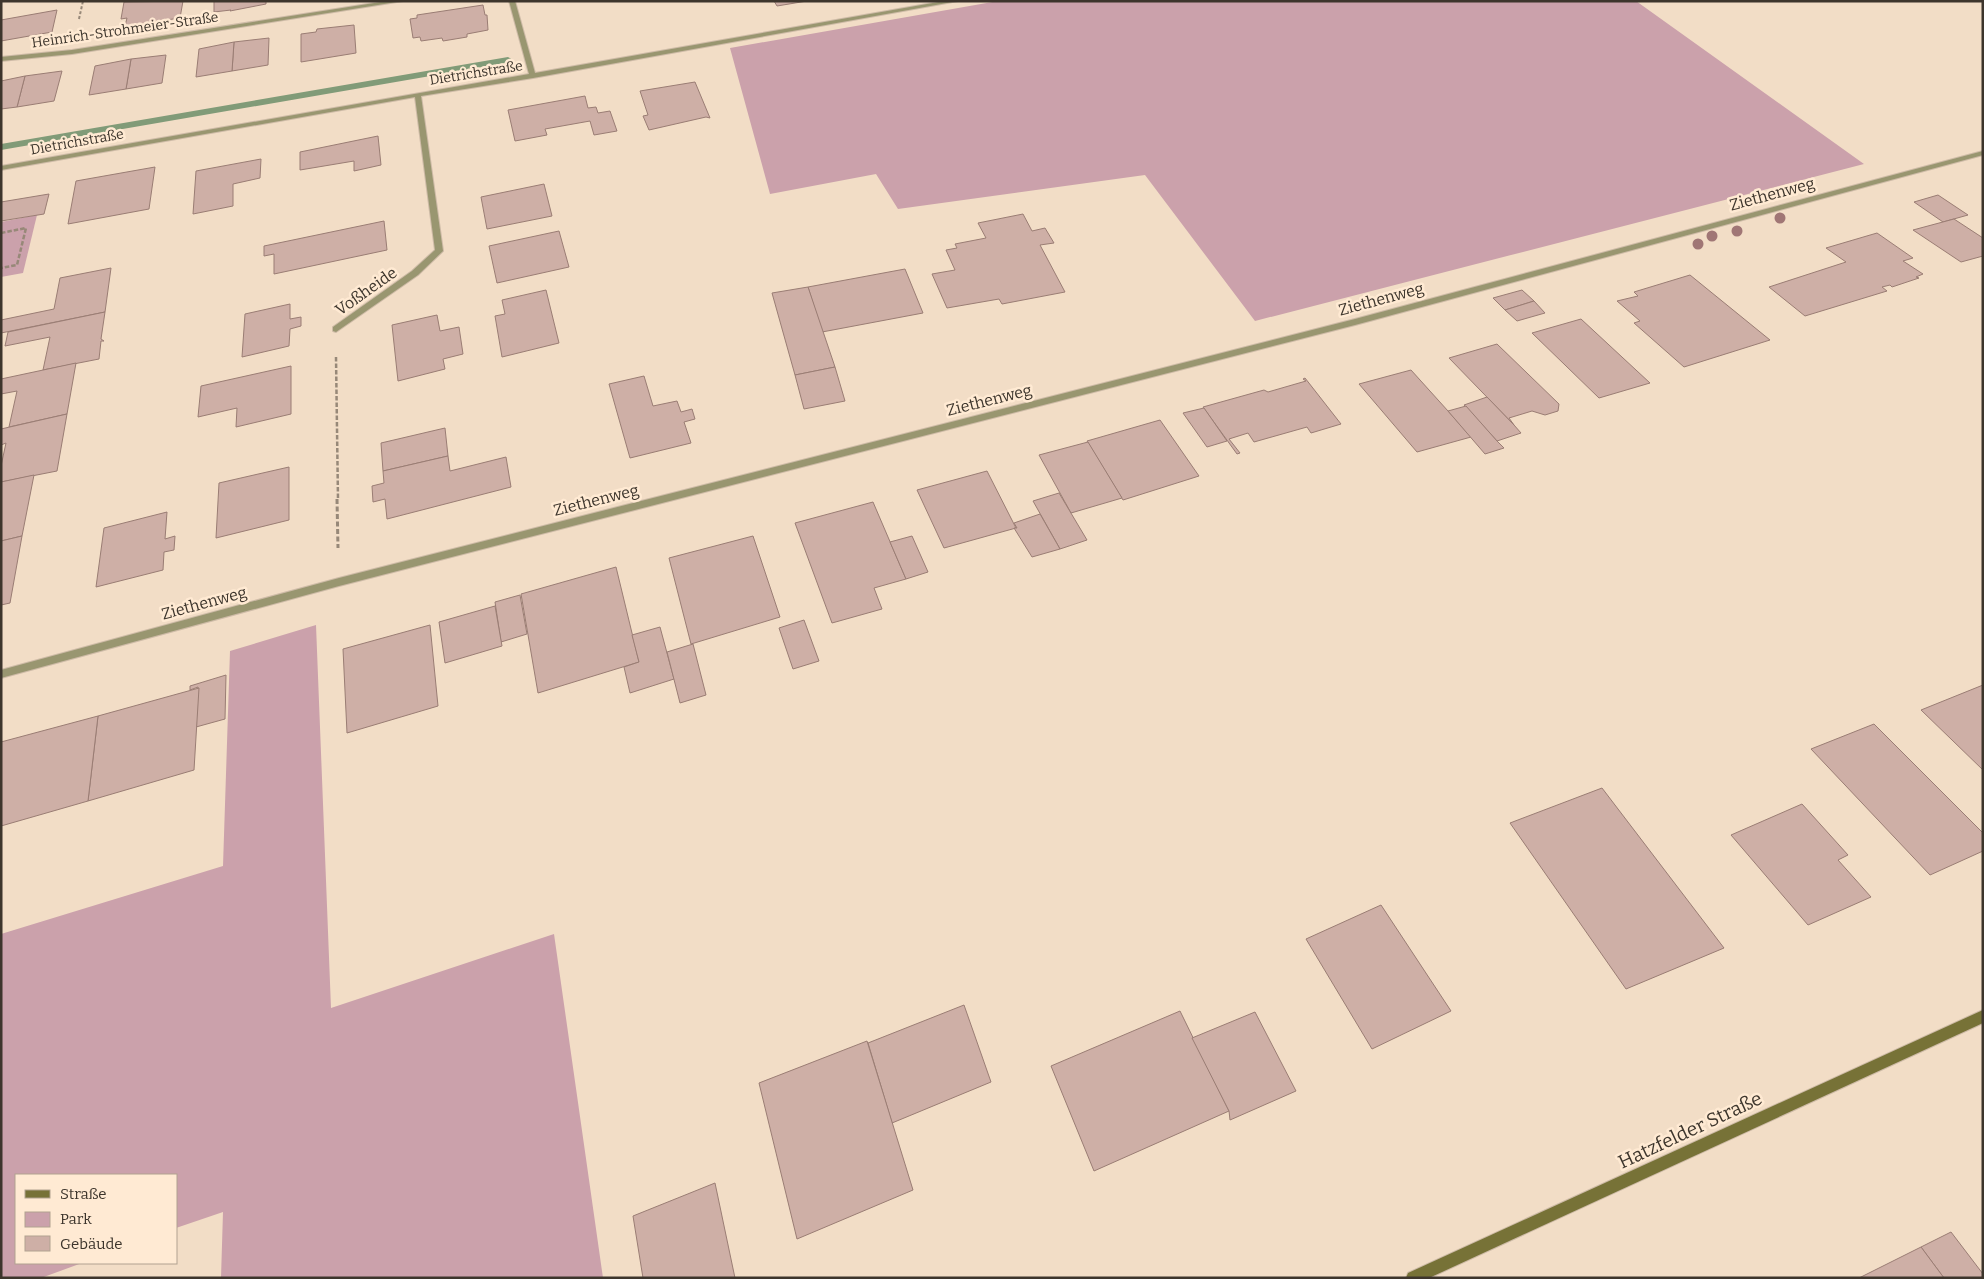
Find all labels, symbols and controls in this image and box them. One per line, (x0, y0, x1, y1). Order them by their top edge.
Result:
street label: Heinrich-Strohmeier-Straße (30, 8, 220, 52)
street label: Dietrichstraße (428, 57, 524, 89)
street label: Dietrichstraße (29, 125, 125, 159)
street label: Ziethenweg (1727, 173, 1817, 214)
street label: Voßheide (331, 263, 401, 319)
street label: Ziethenweg (1336, 278, 1426, 319)
street label: Ziethenweg (944, 380, 1034, 420)
street label: Ziethenweg (551, 480, 641, 520)
street label: Ziethenweg (159, 582, 249, 623)
street label: Hatzfelder Straße (1614, 1087, 1766, 1173)
legend (15, 1174, 178, 1264)
text: Straße (60, 1185, 106, 1203)
text: Park (60, 1210, 92, 1228)
text: Gebäude (60, 1235, 123, 1253)

